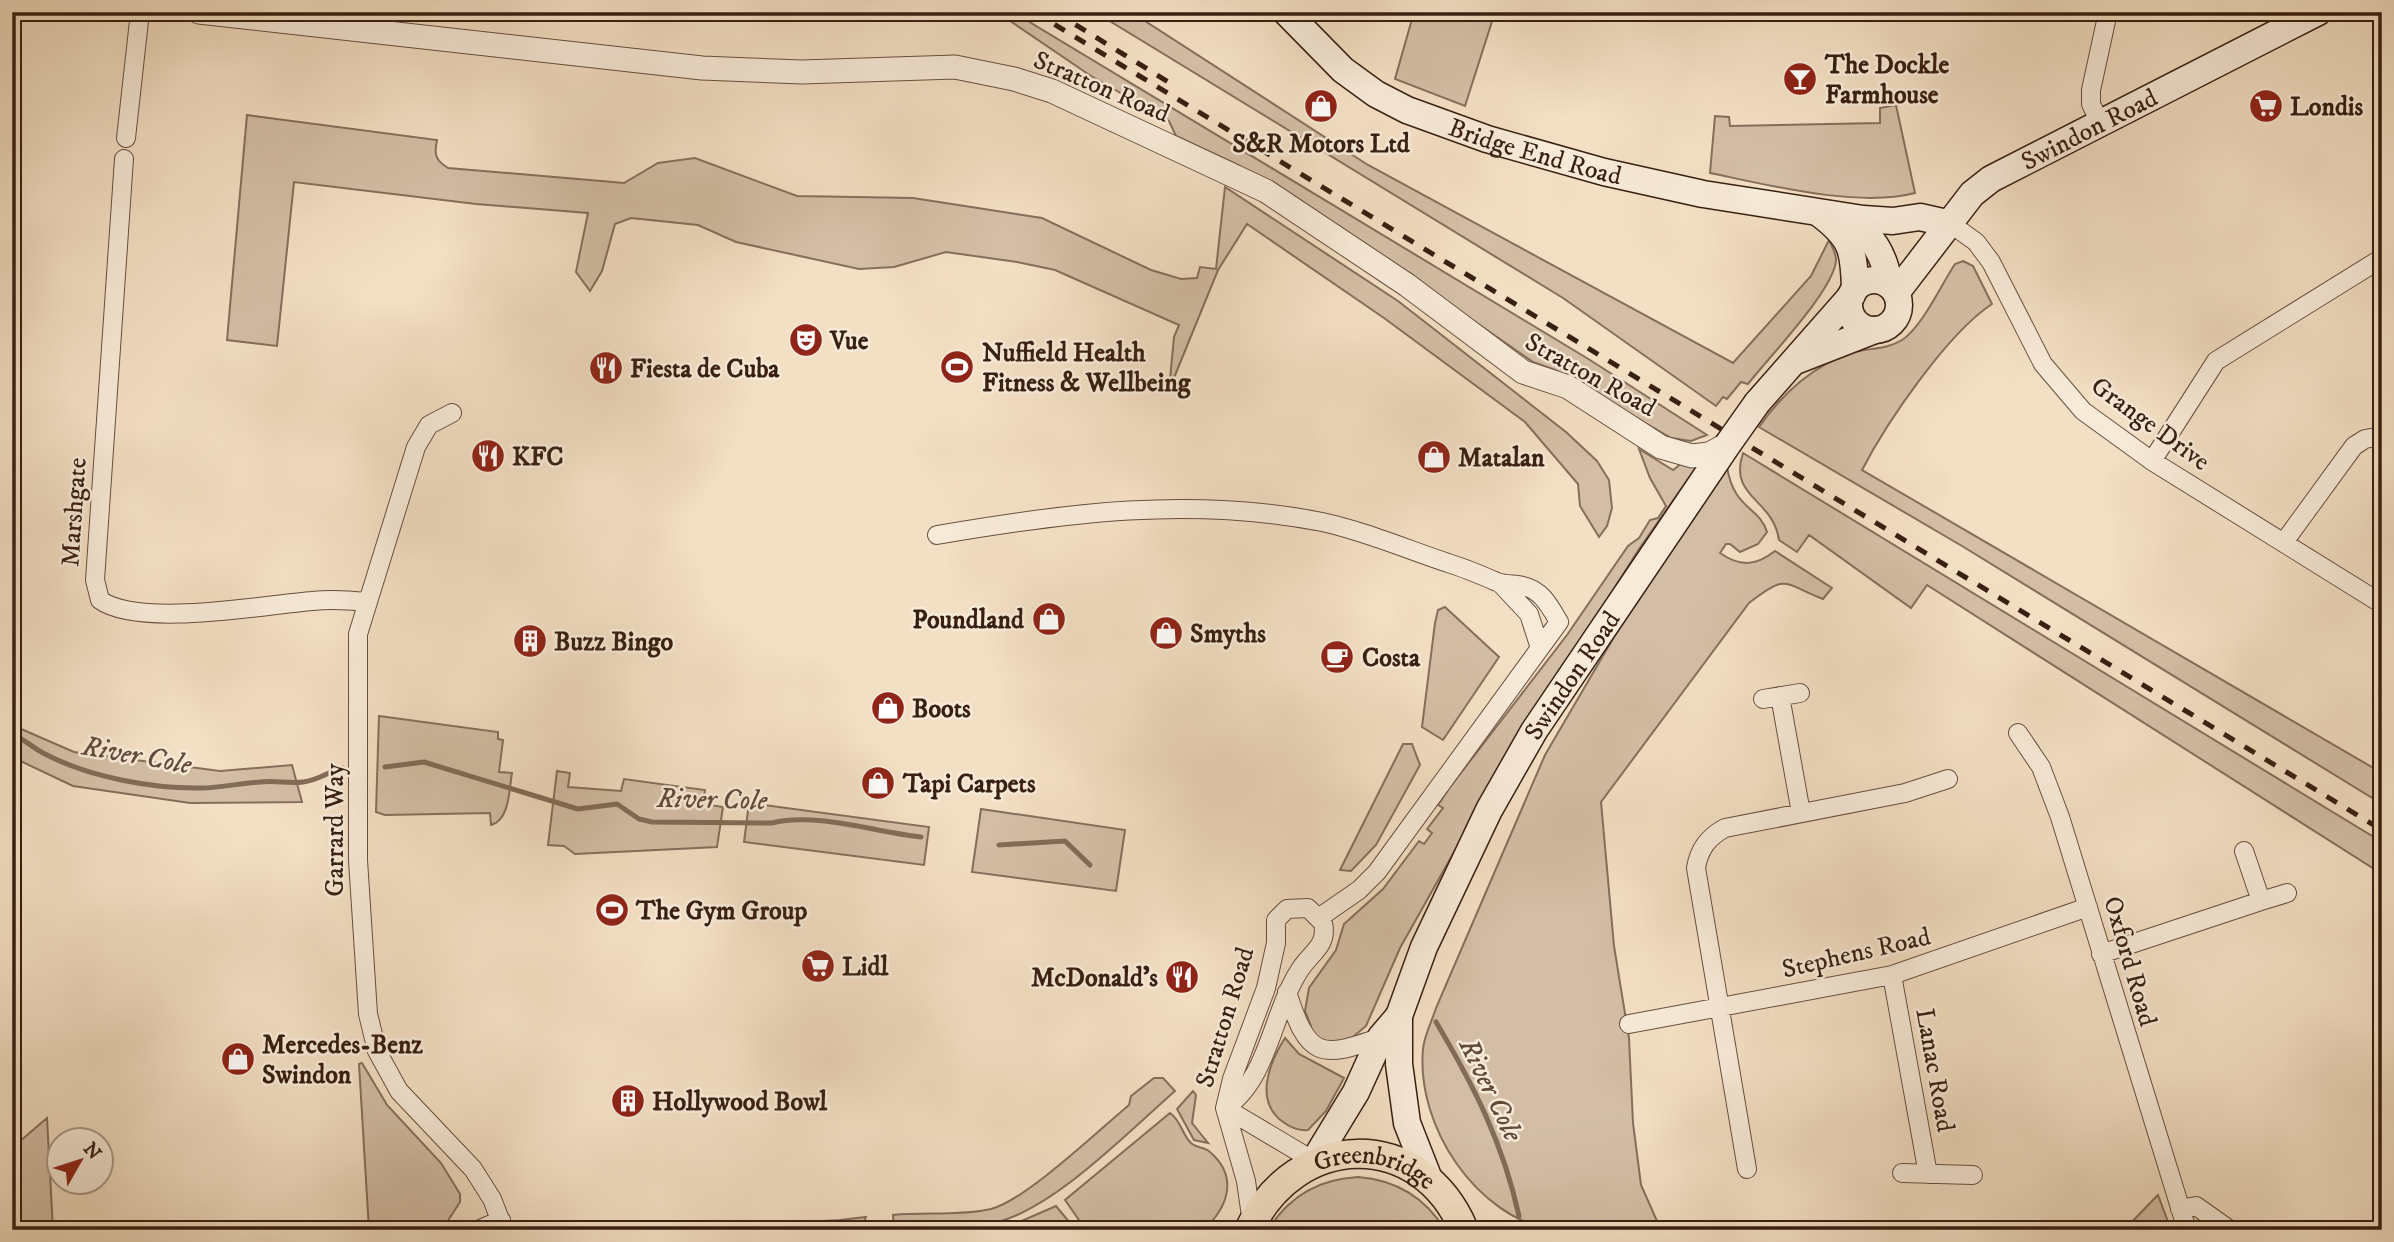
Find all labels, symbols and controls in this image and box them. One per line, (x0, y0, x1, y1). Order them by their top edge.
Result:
street label: Stratton Road (1028, 44, 1175, 131)
place label: The Dockle Farmhouse (1824, 49, 1949, 112)
bar icon: The Dockle Farmhouse (1781, 60, 1819, 98)
street label: Swindon Road (2016, 82, 2163, 179)
shop icon: S&R Motors Ltd (1302, 87, 1340, 125)
supermarket icon: Londis (2247, 87, 2285, 125)
place label: Londis (2290, 91, 2364, 124)
street label: Bridge End Road (1444, 111, 1625, 193)
place label: S&R Motors Ltd (1232, 128, 1411, 161)
theatre icon: Vue (787, 321, 825, 359)
place label: Vue (829, 325, 869, 358)
street label: Stratton Road (1519, 326, 1662, 425)
place label: Nuffield Health Fitness & Wellbeing (982, 337, 1192, 400)
sports icon: Nuffield Health Fitness & Wellbeing (938, 348, 976, 386)
restaurant icon: Fiesta de Cuba (587, 349, 625, 387)
place label: Fiesta de Cuba (630, 353, 780, 386)
street label: Grange Drive (2084, 370, 2216, 479)
restaurant icon: KFC (469, 437, 507, 475)
shop icon: Matalan (1415, 438, 1453, 476)
place label: KFC (512, 441, 564, 474)
place label: Matalan (1458, 442, 1545, 475)
street label: Marshgate (54, 456, 95, 568)
shop icon: Poundland (1030, 600, 1068, 638)
place label: Poundland (912, 604, 1025, 637)
street label: Swindon Road (1517, 605, 1628, 746)
shop icon: Smyths (1147, 614, 1185, 652)
place label: Smyths (1190, 618, 1266, 651)
building icon: Buzz Bingo (511, 622, 549, 660)
place label: Buzz Bingo (554, 626, 673, 659)
cafe icon: Costa (1318, 638, 1356, 676)
place label: Costa (1362, 642, 1421, 675)
shop icon: Boots (869, 689, 907, 727)
place label: Boots (912, 693, 971, 726)
water label: River Cole (78, 728, 196, 783)
street label: Garrard Way (319, 763, 352, 897)
shop icon: Tapi Carpets (859, 764, 897, 802)
place label: Tapi Carpets (902, 768, 1036, 801)
water label: River Cole (655, 781, 769, 818)
sports icon: The Gym Group (593, 891, 631, 929)
street label: Oxford Road (2095, 893, 2164, 1030)
place label: The Gym Group (635, 895, 807, 928)
street label: Stephens Road (1779, 920, 1934, 987)
street label: Stratton Road (1188, 943, 1262, 1092)
supermarket icon: Lidl (799, 947, 837, 985)
place label: Lidl (842, 951, 889, 984)
restaurant icon: McDonald's (1163, 958, 1201, 996)
place label: McDonald's (1031, 962, 1158, 995)
street label: Lanac Road (1907, 1006, 1962, 1135)
place label: Mercedes-Benz Swindon (262, 1029, 423, 1092)
water label: River Cole (1450, 1031, 1531, 1148)
shop icon: Mercedes-Benz Swindon (219, 1040, 257, 1078)
building icon: Hollywood Bowl (609, 1082, 647, 1120)
place label: Hollywood Bowl (652, 1086, 828, 1119)
north arrow (46, 1126, 116, 1196)
text: N (78, 1138, 106, 1165)
street label: Greenbridge (1309, 1139, 1443, 1197)

